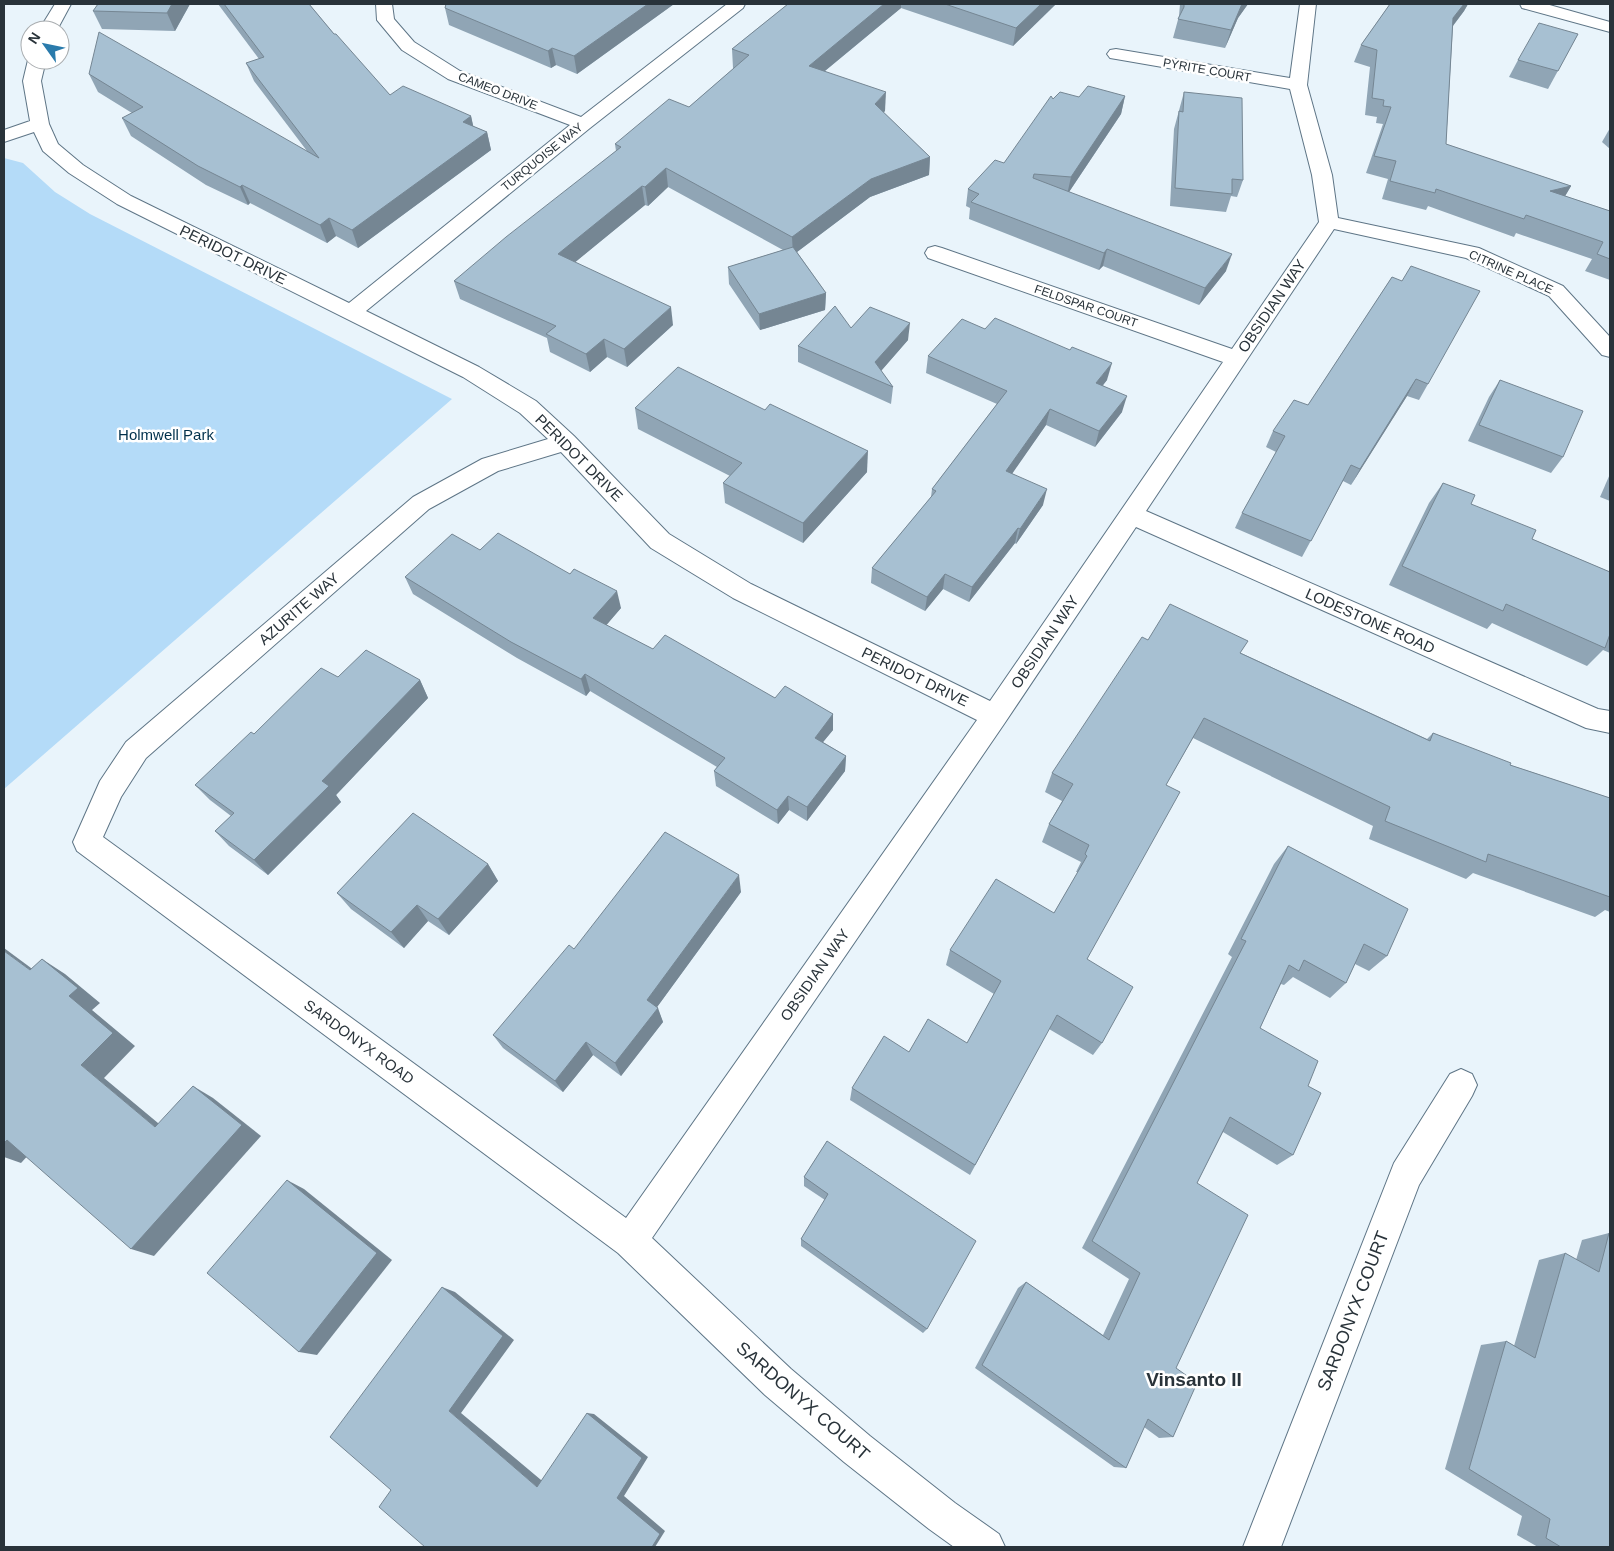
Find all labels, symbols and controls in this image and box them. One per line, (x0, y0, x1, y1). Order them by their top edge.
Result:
north arrow (20, 20, 70, 70)
text: N (25, 29, 44, 47)
street label: PYRITE COURT (1162, 55, 1253, 85)
street label: CAMEO DRIVE (456, 69, 540, 113)
street label: TURQUOISE WAY (498, 120, 586, 194)
street label: PERIDOT DRIVE (177, 221, 289, 288)
street label: CITRINE PLACE (1467, 247, 1555, 297)
street label: OBSIDIAN WAY (1234, 256, 1309, 355)
street label: FELDSPAR COURT (1033, 282, 1140, 330)
street label: PERIDOT DRIVE (532, 410, 627, 505)
park label: Holmwell Park (118, 426, 214, 443)
street label: AZURITE WAY (255, 569, 342, 648)
street label: LODESTONE ROAD (1303, 584, 1438, 657)
street label: OBSIDIAN WAY (1007, 592, 1082, 691)
street label: PERIDOT DRIVE (859, 643, 971, 710)
street label: OBSIDIAN WAY (777, 925, 853, 1024)
street label: SARDONYX ROAD (301, 996, 418, 1087)
street label: SARDONYX COURT (1313, 1228, 1393, 1394)
street label: SARDONYX COURT (732, 1338, 874, 1464)
district label: Vinsanto II (1146, 1369, 1242, 1390)

